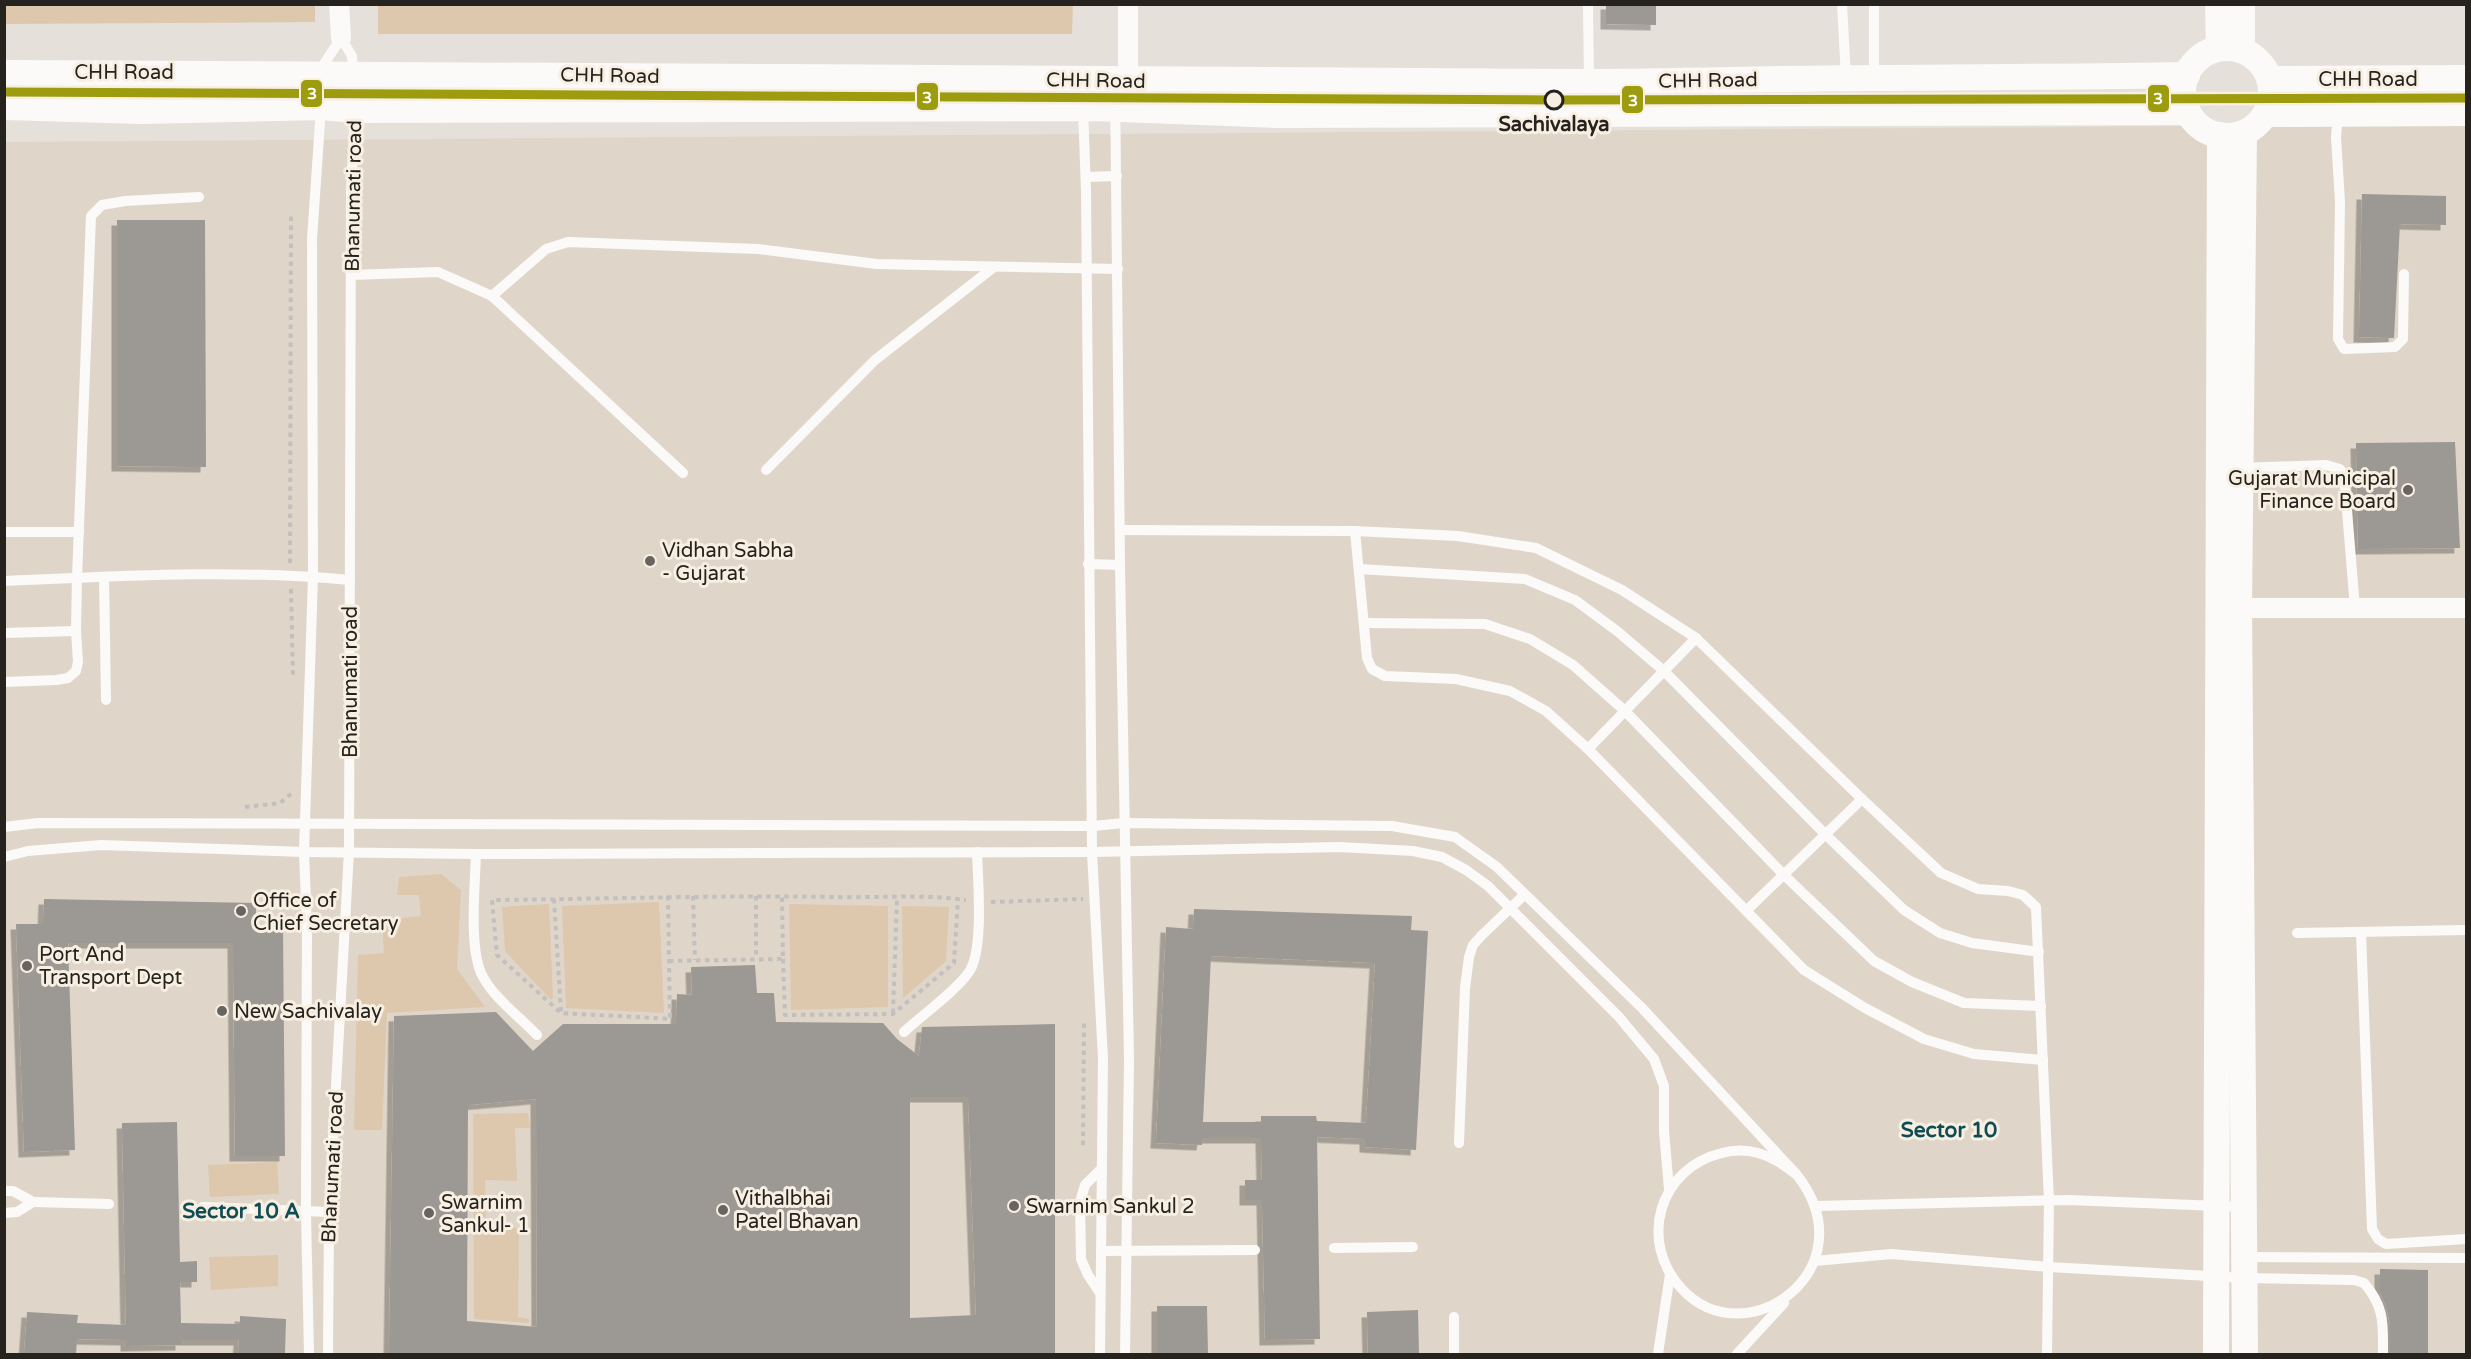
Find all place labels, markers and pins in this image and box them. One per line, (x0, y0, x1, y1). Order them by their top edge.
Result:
marker: Sachivalaya (1544, 90, 1564, 110)
place label: Sachivalaya (1499, 113, 1610, 137)
place label: Gujarat Municipal Finance Board (2228, 467, 2396, 514)
marker: Gujarat Municipal Finance Board (2401, 483, 2415, 497)
place label: Vidhan Sabha - Gujarat (662, 539, 794, 586)
marker: Vidhan Sabha - Gujarat (643, 554, 657, 568)
place label: Office of Chief Secretary (253, 889, 399, 936)
marker: Office of Chief Secretary (234, 904, 248, 918)
place label: Port And Transport Dept (39, 943, 182, 990)
marker: Port And Transport Dept (20, 959, 34, 973)
place label: New Sachivalay (234, 1000, 382, 1024)
marker: New Sachivalay (215, 1004, 229, 1018)
place label: Vithalbhai Patel Bhavan (735, 1187, 859, 1234)
place label: Swarnim Sankul- 1 (441, 1191, 530, 1238)
place label: Swarnim Sankul 2 (1026, 1195, 1195, 1219)
marker: Swarnim Sankul 2 (1007, 1199, 1021, 1213)
marker: Vithalbhai Patel Bhavan (716, 1203, 730, 1217)
marker: Swarnim Sankul- 1 (422, 1206, 436, 1220)

